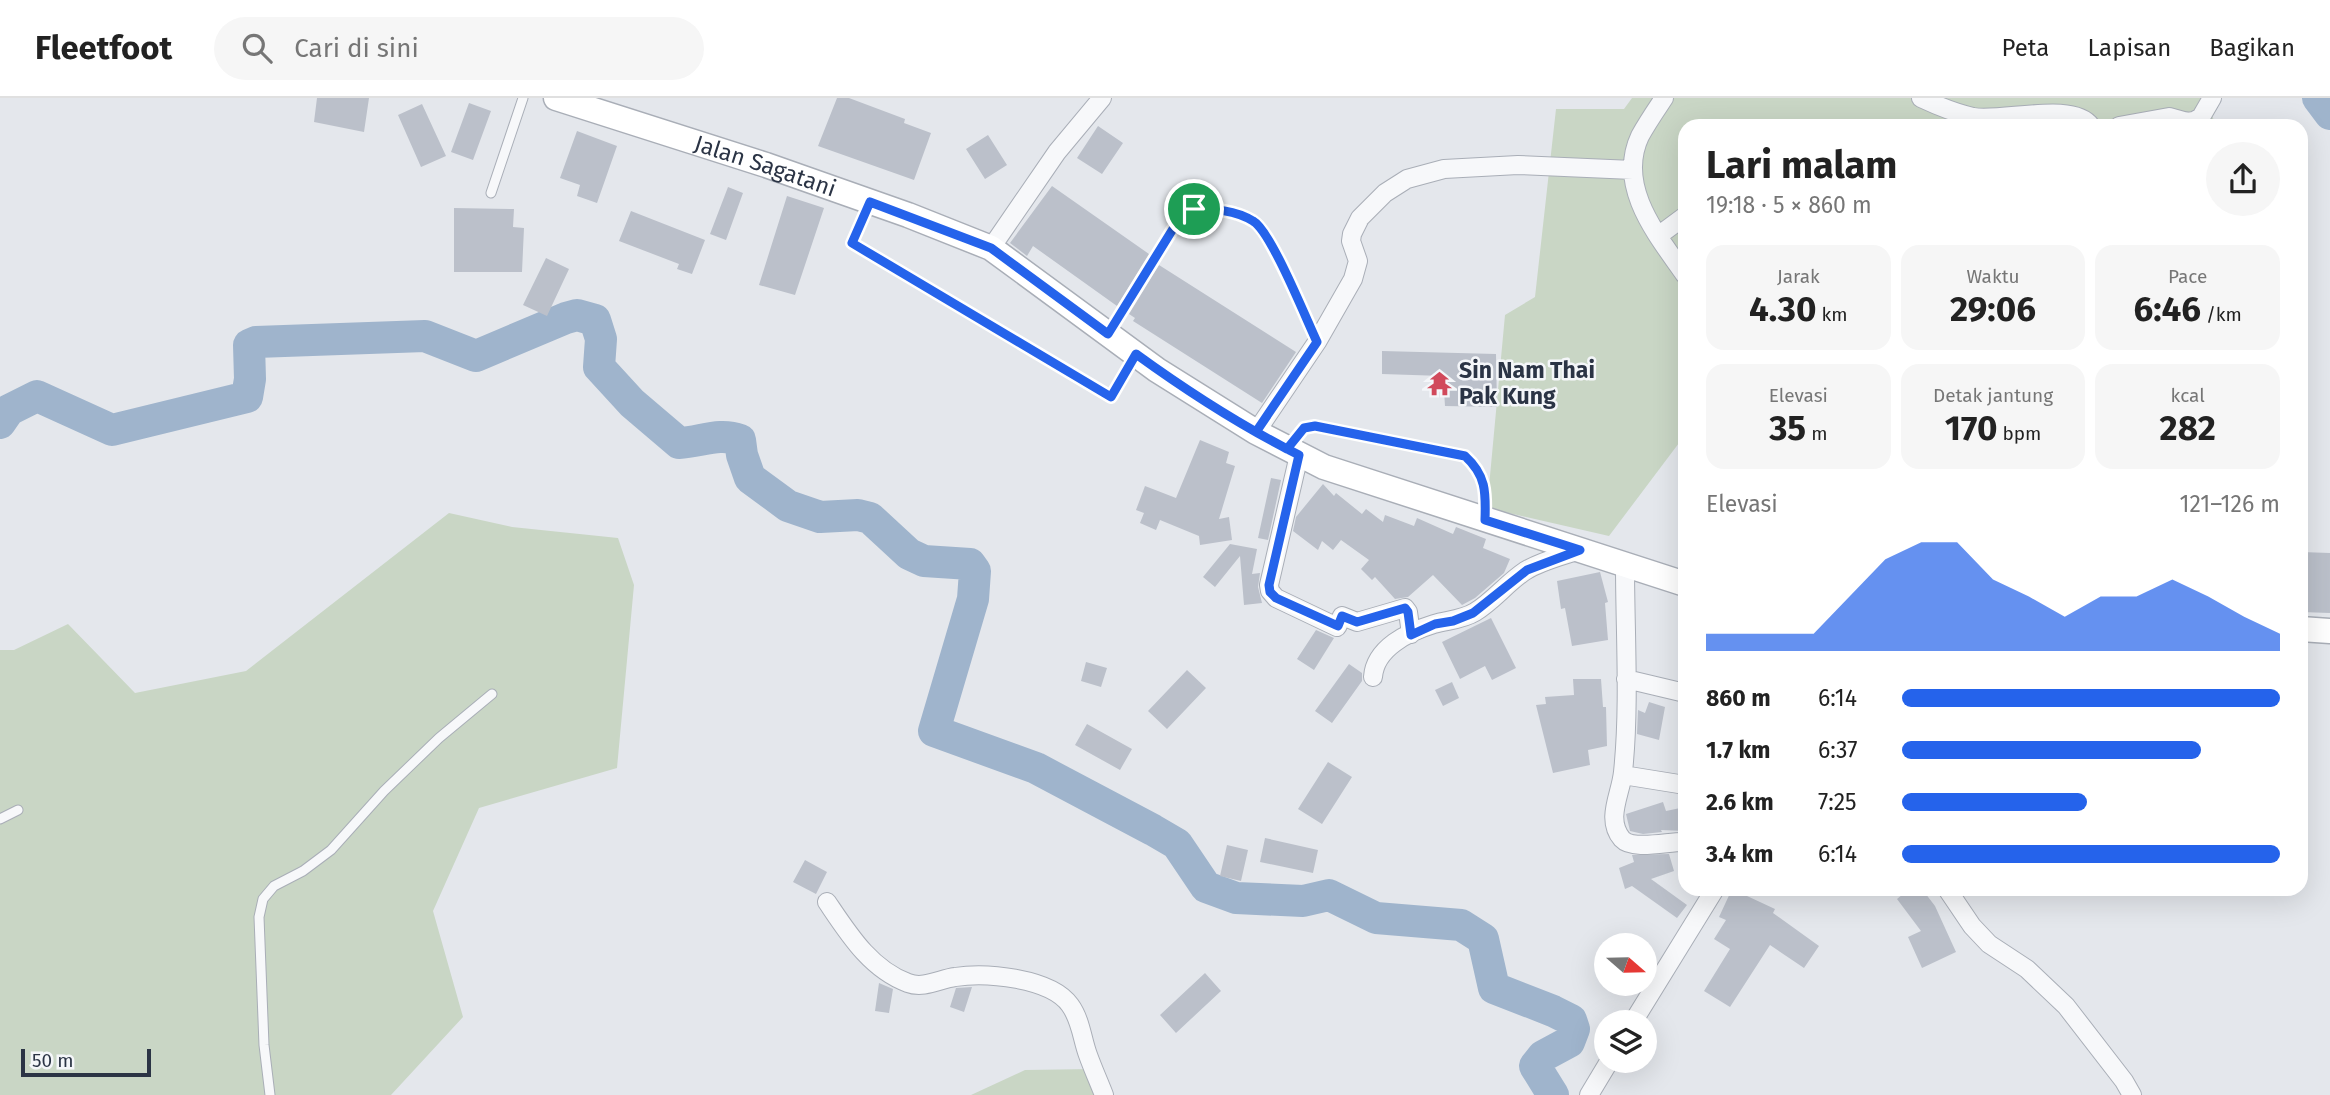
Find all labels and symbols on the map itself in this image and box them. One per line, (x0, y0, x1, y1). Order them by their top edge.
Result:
street label: Jalan Sagatani (691, 129, 840, 203)
pin (1164, 179, 1224, 239)
place label: Sin Nam Thai Pak Kung (1459, 356, 1595, 410)
temple icon: Sin Nam Thai Pak Kung (1425, 369, 1453, 397)
north arrow (1594, 933, 1657, 996)
scale bar (21, 1046, 150, 1078)

